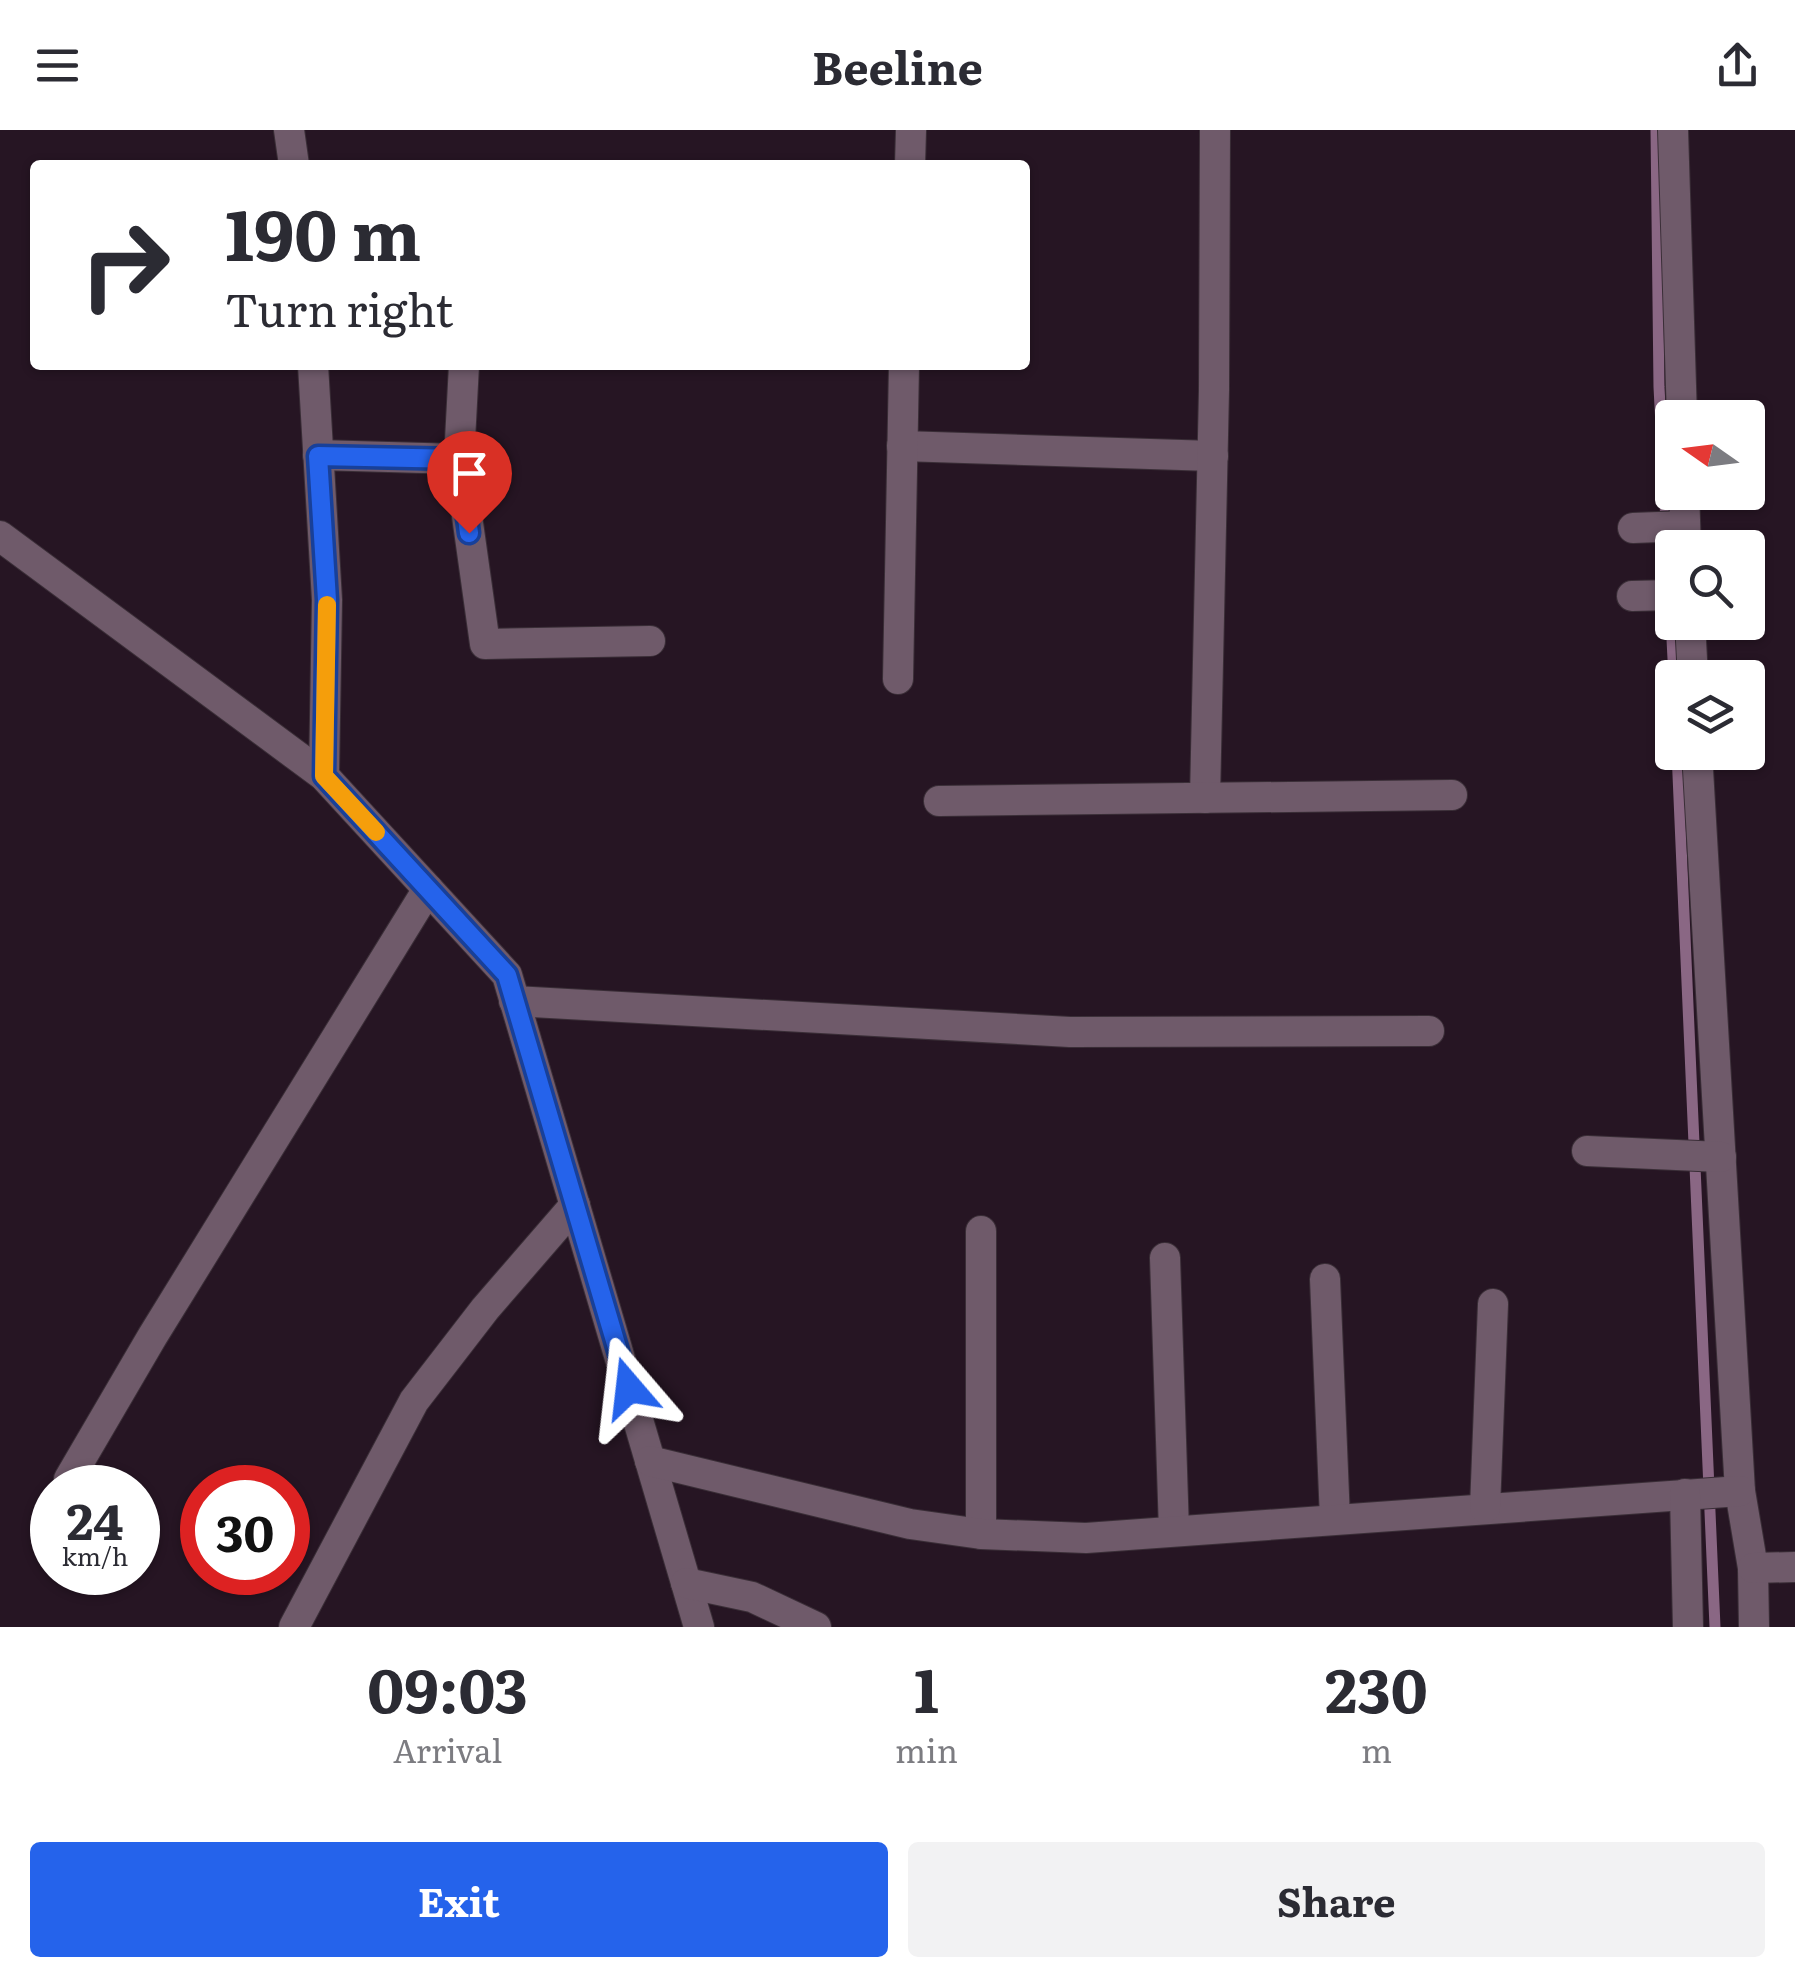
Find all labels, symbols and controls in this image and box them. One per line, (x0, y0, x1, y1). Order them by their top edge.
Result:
text: Beeline (812, 32, 983, 99)
icon: menu (30, 38, 85, 93)
icon: share (1710, 38, 1765, 93)
text: 190 m (225, 179, 421, 283)
icon: right (60, 200, 190, 330)
text: Turn right (225, 274, 453, 341)
north arrow (1655, 400, 1765, 510)
map controls (1655, 400, 1765, 770)
pin (427, 431, 512, 534)
icon: arrive (442, 446, 497, 501)
button: search (1655, 530, 1765, 640)
button: layers (1655, 660, 1765, 770)
position arrow (577, 1336, 681, 1440)
speed limit sign: 30 (180, 1465, 310, 1595)
text: 24 (66, 1481, 123, 1555)
text: km/h (62, 1537, 128, 1574)
text: 09:03 (367, 1642, 528, 1731)
text: 1 (914, 1642, 939, 1731)
text: 230 (1325, 1642, 1428, 1731)
text: Arrival (393, 1725, 502, 1773)
text: min (895, 1725, 958, 1773)
text: m (1361, 1725, 1392, 1773)
button: Exit (30, 1842, 888, 1957)
button: Share (908, 1842, 1765, 1957)

